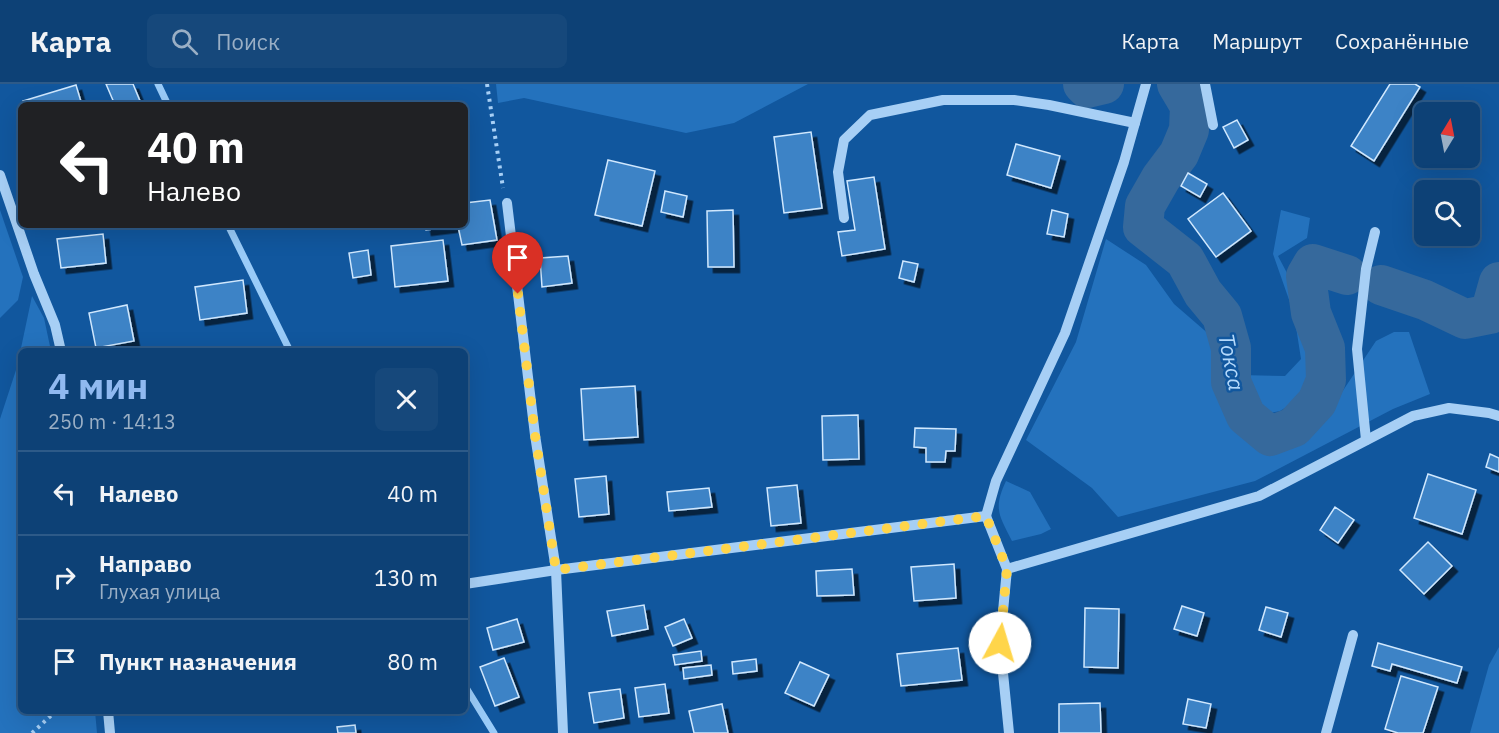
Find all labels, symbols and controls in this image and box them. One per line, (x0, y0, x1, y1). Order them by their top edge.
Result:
search box (147, 14, 567, 68)
text: Карта (30, 23, 111, 60)
icon: search (168, 25, 201, 58)
text: Поиск (216, 27, 280, 56)
text: Карта (1121, 27, 1179, 55)
text: Маршрут (1212, 27, 1302, 55)
text: Сохранённые (1335, 27, 1469, 55)
north arrow (1414, 102, 1480, 168)
map controls (1414, 102, 1480, 246)
text: 40 m (147, 120, 245, 175)
icon: left (48, 126, 126, 204)
text: Налево (147, 173, 241, 208)
button: search (1414, 180, 1480, 246)
pin (492, 232, 543, 294)
icon: arrive (501, 241, 534, 274)
water label: Токса (1212, 331, 1252, 393)
text: 4 мин (48, 362, 148, 409)
button: close (375, 368, 438, 431)
text: 250 m · 14:13 (48, 408, 176, 435)
icon: left (48, 477, 81, 510)
text: Налево (99, 479, 178, 508)
text: 40 m (387, 479, 438, 508)
text: Направо (99, 549, 192, 578)
icon: right (48, 561, 81, 594)
text: 130 m (374, 563, 438, 592)
text: Глухая улица (99, 578, 220, 605)
position arrow (968, 611, 1032, 675)
icon: arrive (48, 645, 81, 678)
text: Пункт назначения (99, 647, 297, 676)
text: 80 m (387, 647, 438, 676)

